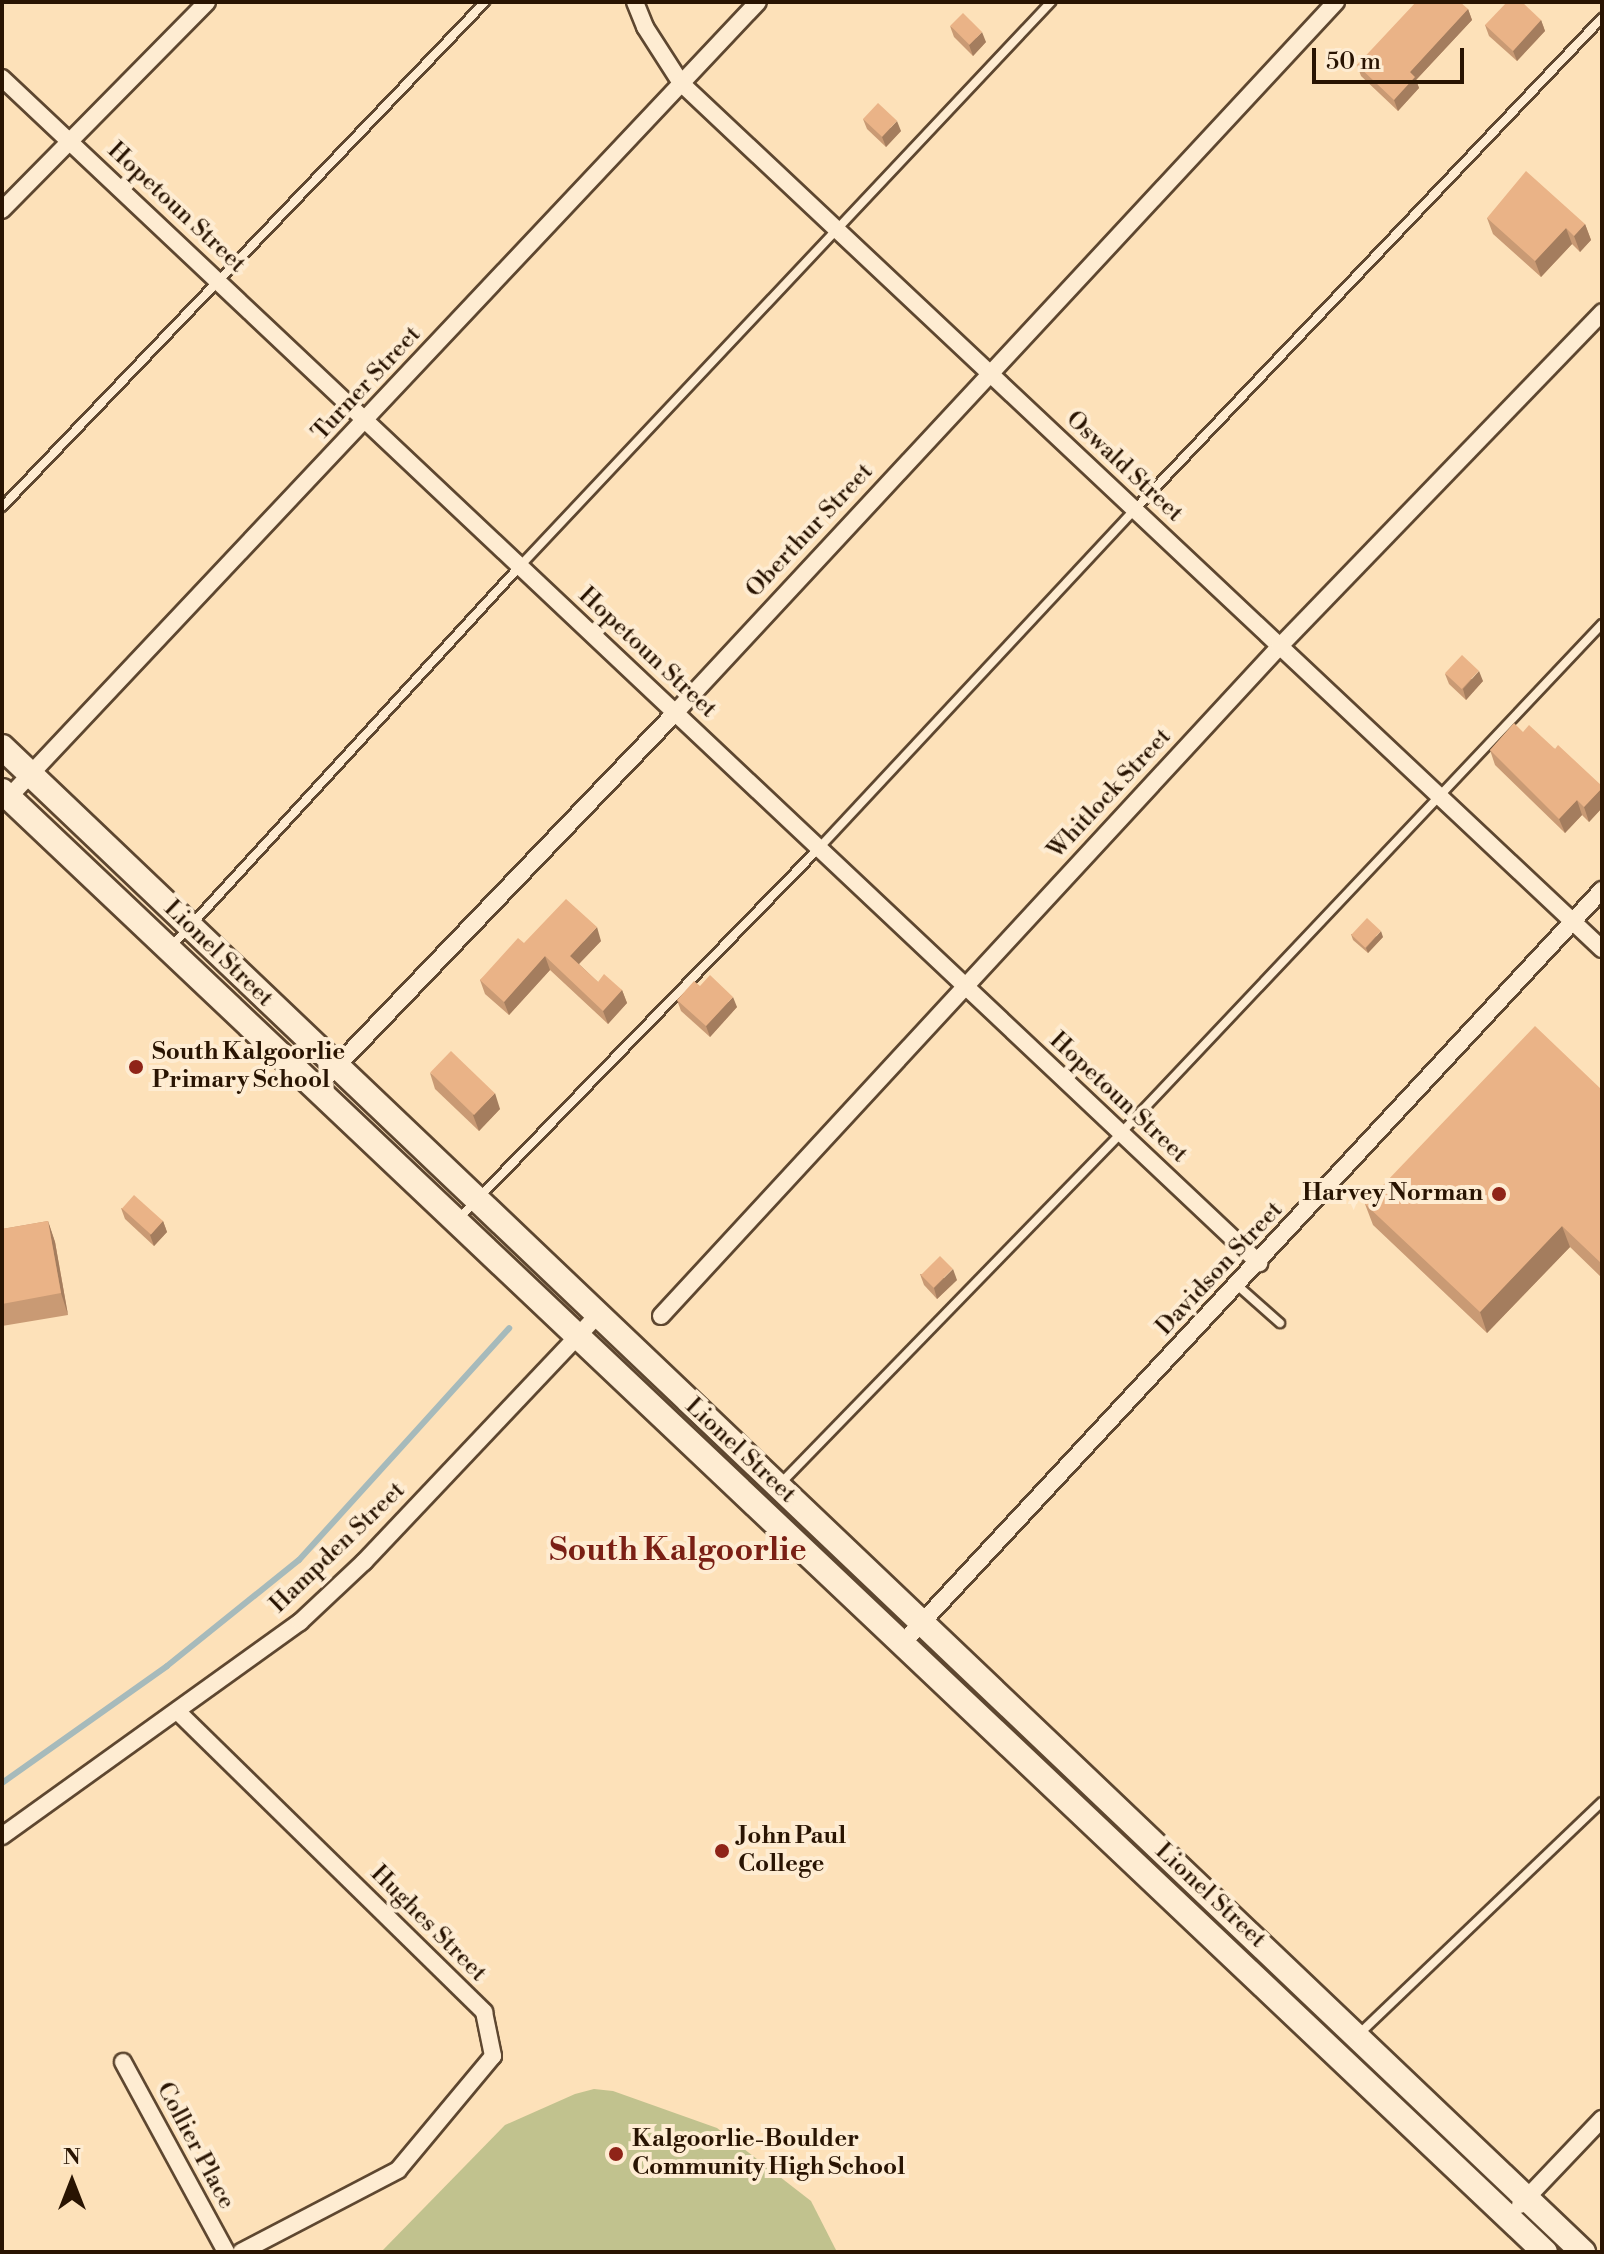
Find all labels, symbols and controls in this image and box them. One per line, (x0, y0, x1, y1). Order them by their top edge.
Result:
scale bar (1316, 32, 1468, 82)
text: 50 m (1326, 47, 1381, 77)
street label: Hopetoun Street (101, 137, 251, 279)
street label: Turner Street (307, 321, 427, 447)
street label: Oswald Street (1060, 406, 1188, 528)
street label: Oberthur Street (741, 458, 879, 604)
street label: Hopetoun Street (572, 582, 722, 724)
street label: Whitlock Street (1042, 723, 1178, 865)
street label: Lionel Street (157, 895, 279, 1013)
street label: Hopetoun Street (1043, 1027, 1193, 1169)
place label: South Kalgoorlie Primary School (152, 1039, 345, 1095)
marker: South Kalgoorlie Primary School (127, 1058, 145, 1076)
place label: Harvey Norman (1302, 1180, 1483, 1208)
marker: Harvey Norman (1490, 1185, 1508, 1203)
street label: Davidson Street (1151, 1196, 1289, 1342)
street label: Lionel Street (679, 1392, 801, 1510)
street label: Hampden Street (265, 1476, 411, 1620)
district label: South Kalgoorlie (549, 1531, 807, 1569)
place label: John Paul College (738, 1823, 846, 1879)
street label: Lionel Street (1149, 1837, 1271, 1955)
marker: John Paul College (713, 1842, 731, 1860)
street label: Hughes Street (364, 1860, 492, 1988)
street label: Collier Place (150, 2078, 240, 2214)
place label: Kalgoorlie-Boulder Community High School (632, 2126, 905, 2182)
north arrow (32, 2142, 112, 2222)
text: N (63, 2144, 81, 2171)
marker: Kalgoorlie-Boulder Community High School (607, 2145, 625, 2163)

